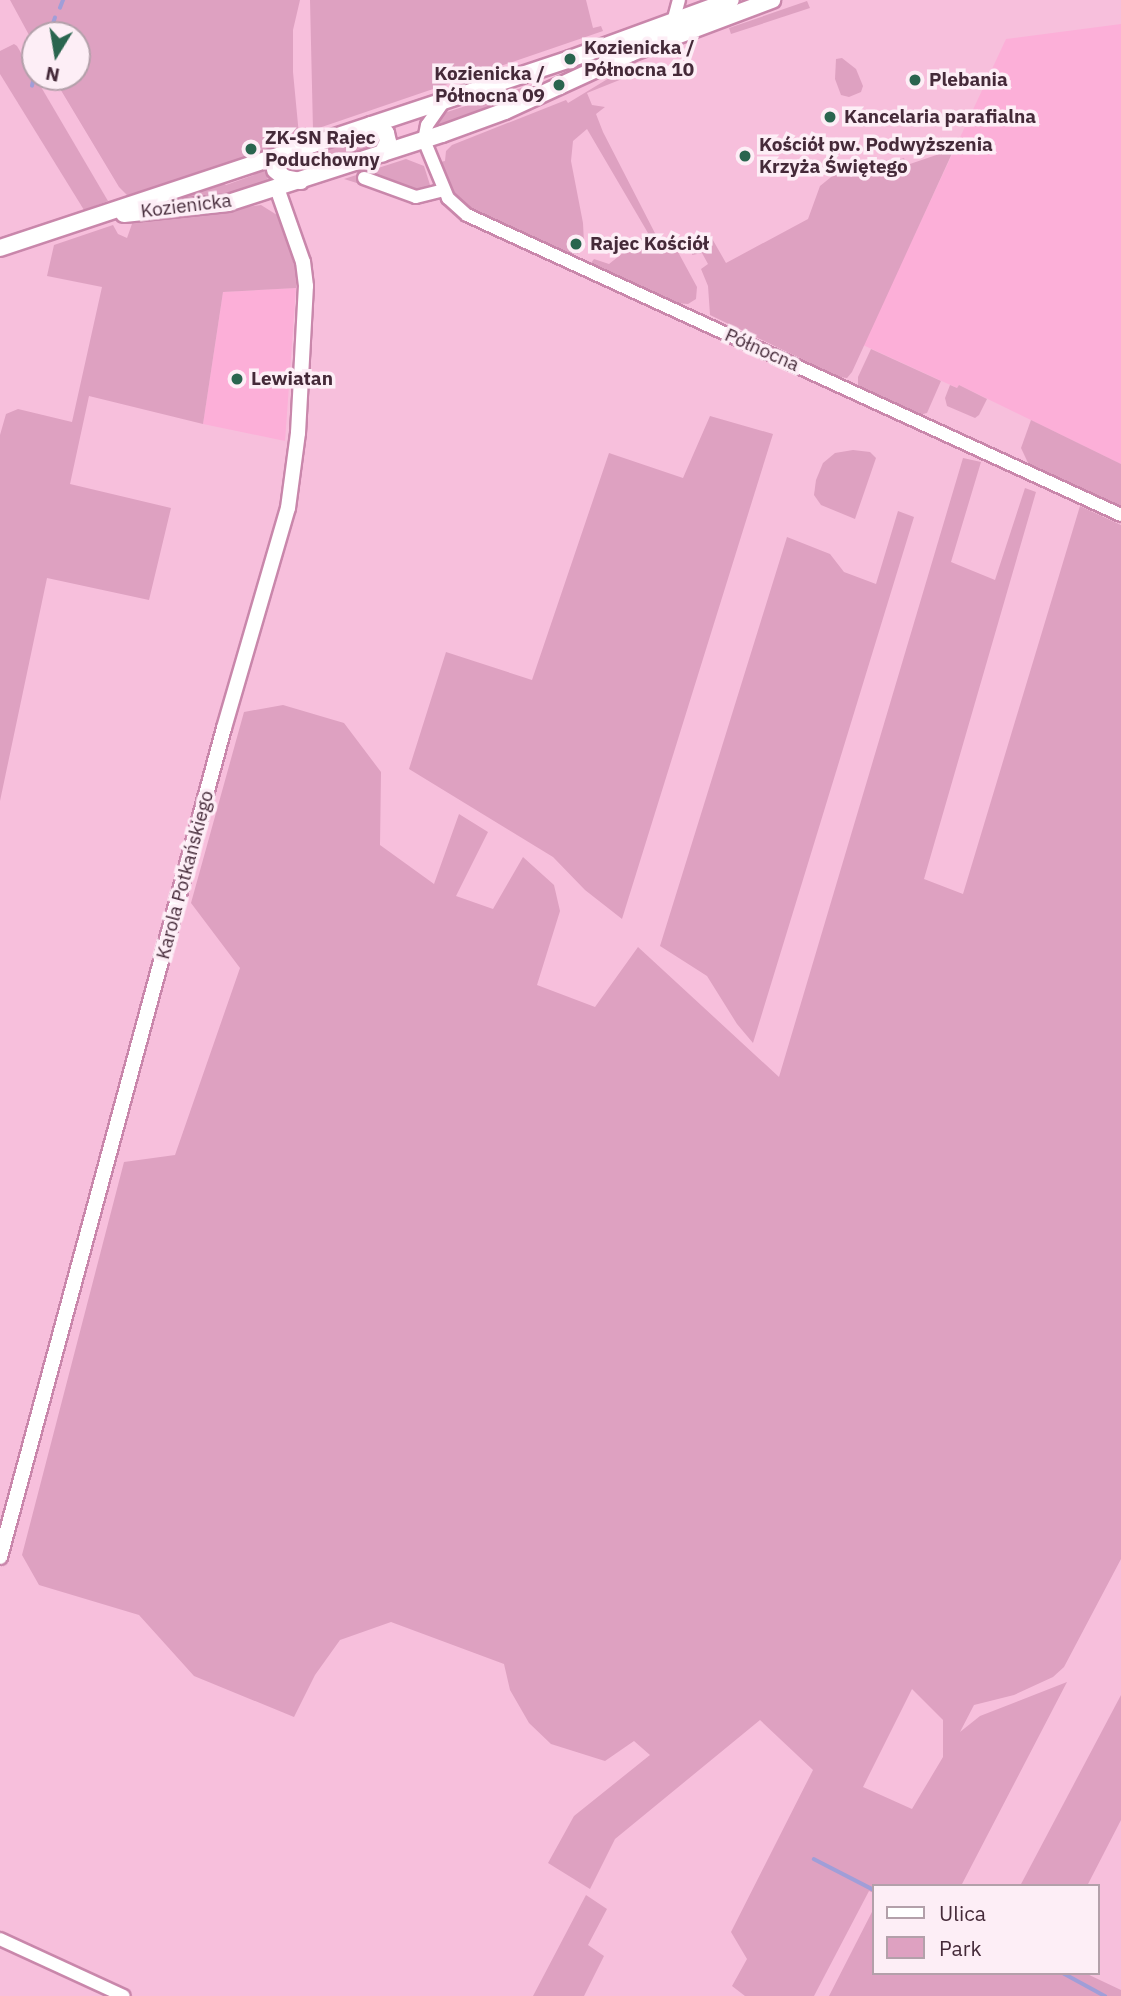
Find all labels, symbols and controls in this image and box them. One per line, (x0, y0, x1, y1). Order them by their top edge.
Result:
north arrow (21, 21, 91, 91)
place label: Kozienicka / Północna 10 (584, 37, 695, 81)
marker: Kozienicka / Północna 10 (562, 51, 578, 67)
text: N (43, 62, 61, 88)
place label: Kozienicka / Północna 09 (434, 63, 545, 107)
place label: Plebania (929, 69, 1008, 91)
marker: Plebania (907, 72, 923, 88)
marker: Kozienicka / Północna 09 (551, 77, 567, 93)
place label: Kancelaria parafialna (844, 106, 1036, 128)
marker: Kancelaria parafialna (822, 109, 838, 125)
place label: ZK-SN Rajec Poduchowny (265, 127, 380, 171)
place label: Kościół pw. Podwyższenia Krzyża Świętego (759, 134, 993, 178)
marker: ZK-SN Rajec Poduchowny (243, 141, 259, 157)
marker: Kościół pw. Podwyższenia Krzyża Świętego (737, 148, 753, 164)
street label: Kozienicka (139, 189, 233, 223)
place label: Rajec Kościół (590, 233, 709, 255)
marker: Rajec Kościół (568, 236, 584, 252)
street label: Północna (721, 324, 803, 376)
place label: Lewiatan (251, 368, 333, 390)
marker: Lewiatan (229, 371, 245, 387)
street label: Karola Potkańskiego (152, 788, 218, 962)
legend (872, 1884, 1100, 1975)
text: Ulica (939, 1899, 986, 1927)
text: Park (939, 1934, 982, 1962)

